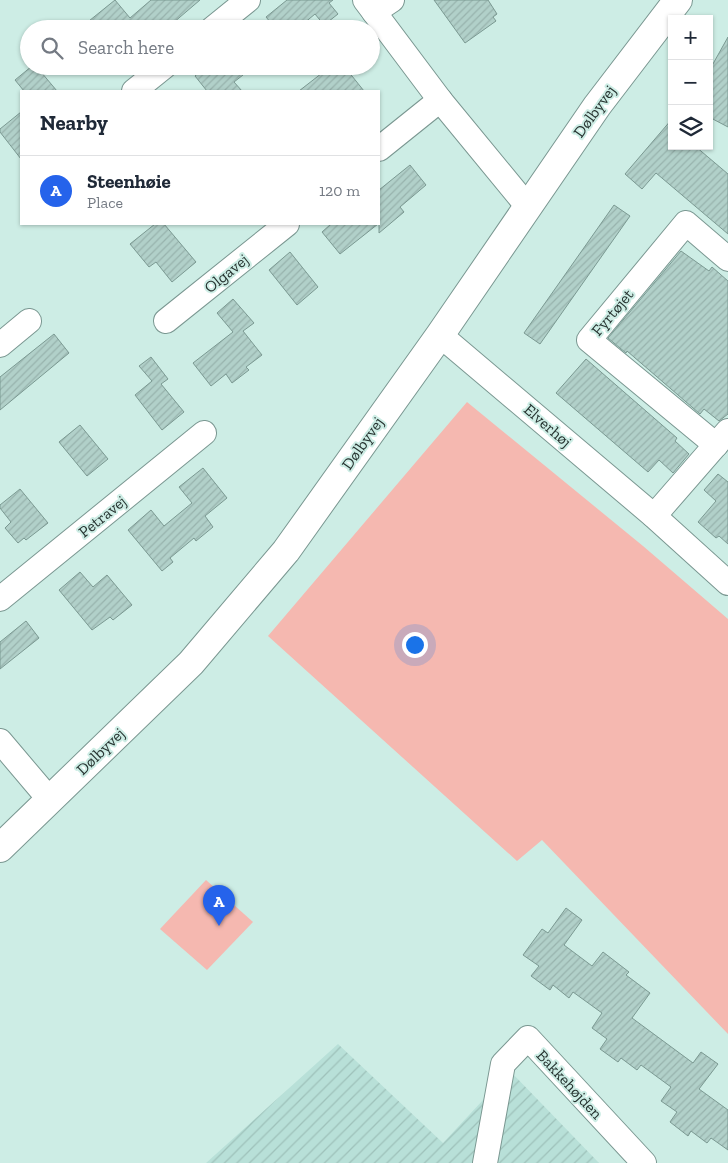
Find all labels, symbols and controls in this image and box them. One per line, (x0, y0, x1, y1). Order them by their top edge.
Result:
map controls (668, 15, 713, 150)
button: + (668, 15, 713, 60)
search box (20, 20, 380, 75)
icon: search (38, 34, 66, 62)
text: Search here (78, 36, 174, 59)
button: − (668, 60, 713, 105)
street label: Dølbyvej (569, 82, 620, 141)
button: layers (668, 105, 713, 150)
text: Nearby (40, 110, 108, 135)
text: Steenhøie (87, 170, 171, 193)
text: A (51, 181, 62, 200)
text: 120 m (319, 181, 360, 200)
text: Place (87, 193, 123, 212)
street label: Olgavej (200, 250, 252, 297)
street label: Fyrtøjet (587, 285, 638, 340)
street label: Elverhøj (520, 400, 575, 451)
street label: Dølbyvej (338, 413, 387, 473)
street label: Petravej (75, 491, 130, 541)
your location (402, 632, 428, 658)
street label: Dølbyvej (72, 724, 128, 779)
pin: A (203, 885, 235, 926)
street label: Bakkehøjden (533, 1046, 607, 1124)

